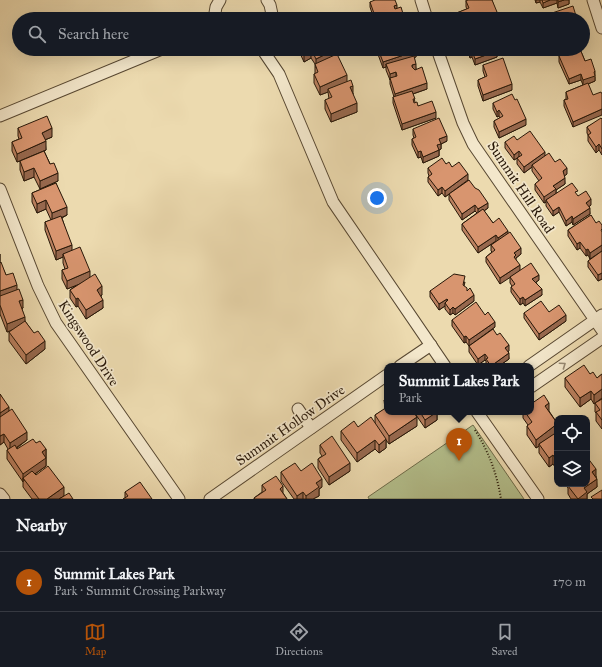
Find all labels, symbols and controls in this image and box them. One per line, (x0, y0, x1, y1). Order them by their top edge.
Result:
search box (12, 12, 590, 56)
icon: search (26, 23, 48, 45)
text: Search here (58, 25, 129, 43)
street label: Summit Hill Road (484, 138, 558, 236)
your location (367, 188, 387, 208)
street label: Kingswood Drive (55, 297, 123, 389)
one-way arrow (559, 362, 566, 370)
popup (384, 363, 534, 415)
text: Summit Lakes Park (399, 372, 519, 390)
street label: Summit Hollow Drive (233, 381, 348, 469)
text: Park (399, 390, 422, 406)
map controls (554, 415, 590, 487)
button: locate (554, 415, 590, 451)
pin: 1 (446, 428, 472, 461)
button: layers (554, 451, 590, 487)
text: Nearby (16, 515, 67, 536)
text: Summit Lakes Park (54, 565, 175, 583)
text: 1 (26, 574, 32, 590)
text: 170 m (553, 574, 586, 590)
text: Park · Summit Crossing Parkway (54, 583, 226, 599)
tab: Map (84, 621, 106, 658)
tab: Directions (275, 621, 323, 658)
tab: Saved (491, 621, 518, 658)

